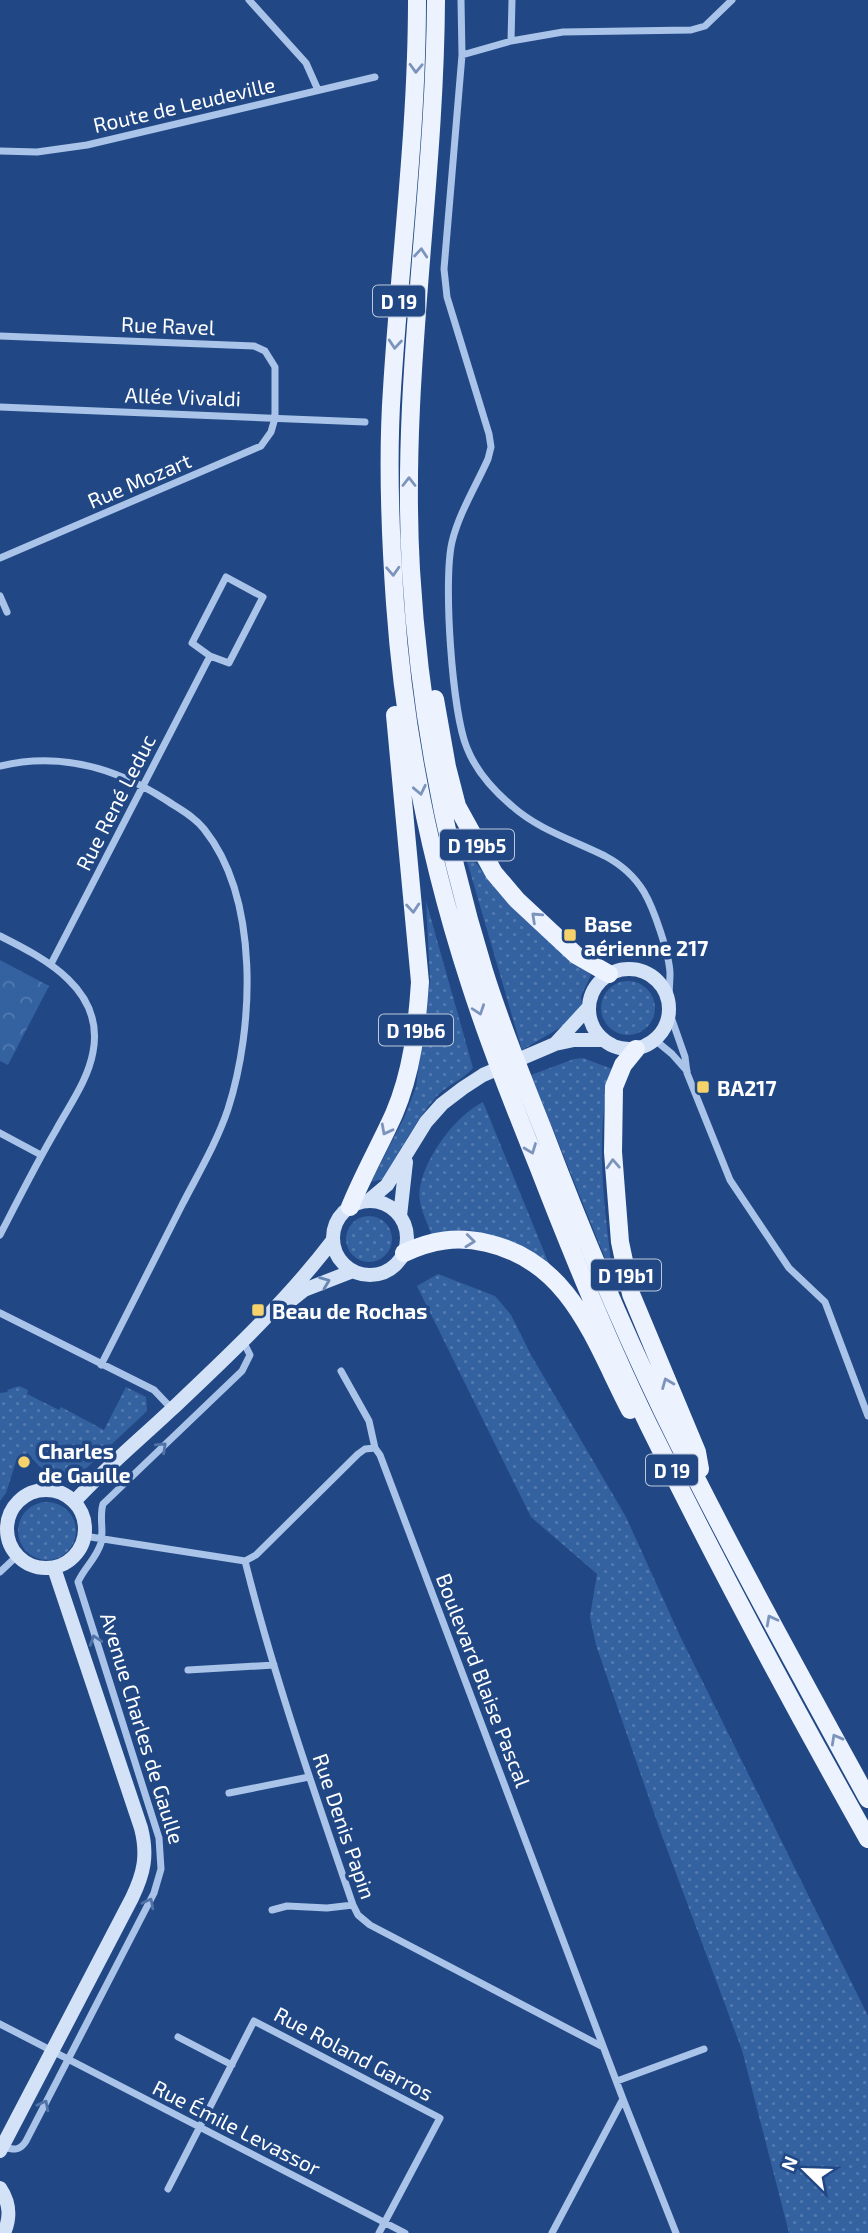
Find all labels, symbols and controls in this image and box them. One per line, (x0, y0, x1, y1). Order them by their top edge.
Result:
one-way arrow (409, 63, 424, 74)
street label: Route de Leudeville (91, 71, 277, 137)
one-way arrow (413, 247, 428, 258)
road number: D 19 (373, 286, 425, 316)
street label: Rue Ravel (121, 311, 216, 339)
one-way arrow (388, 339, 403, 350)
street label: Allée Vivaldi (124, 381, 242, 411)
street label: Rue Mozart (84, 447, 194, 513)
one-way arrow (401, 476, 417, 487)
one-way arrow (385, 566, 400, 577)
street label: Rue René Leduc (70, 730, 160, 874)
one-way arrow (412, 784, 427, 796)
road number: D 19b5 (440, 830, 514, 860)
one-way arrow (405, 903, 420, 914)
place label: Base aérienne 217 (584, 911, 708, 960)
one-way arrow (531, 913, 544, 926)
marker: Base aérienne 217 (562, 927, 578, 943)
one-way arrow (471, 1003, 485, 1016)
road number: D 19b6 (379, 1014, 453, 1046)
place label: BA217 (717, 1075, 777, 1100)
marker: BA217 (695, 1079, 711, 1095)
one-way arrow (380, 1123, 394, 1135)
one-way arrow (523, 1143, 537, 1155)
one-way arrow (606, 1158, 621, 1169)
one-way arrow (464, 1233, 475, 1248)
road number: D 19b1 (591, 1260, 661, 1290)
one-way arrow (319, 1276, 331, 1290)
place label: Beau de Rochas (272, 1298, 427, 1323)
marker: Beau de Rochas (250, 1302, 266, 1318)
one-way arrow (661, 1378, 675, 1390)
place label: Charles de Gaulle (38, 1438, 131, 1487)
one-way arrow (154, 1443, 167, 1456)
marker: Charles de Gaulle (16, 1454, 32, 1470)
road number: D 19 (646, 1454, 698, 1486)
street label: Boulevard Blaise Pascal (432, 1570, 537, 1791)
street label: Avenue Charles de Gaulle (96, 1609, 190, 1847)
one-way arrow (766, 1615, 780, 1627)
one-way arrow (88, 1634, 103, 1646)
one-way arrow (831, 1734, 844, 1747)
street label: Rue Denis Papin (308, 1750, 382, 1902)
one-way arrow (140, 1898, 154, 1911)
street label: Rue Roland Garros (270, 2001, 438, 2105)
street label: Rue Émile Levassor (149, 2074, 325, 2180)
one-way arrow (36, 2100, 49, 2112)
north arrow (770, 2135, 840, 2205)
text: N (776, 2152, 802, 2174)

